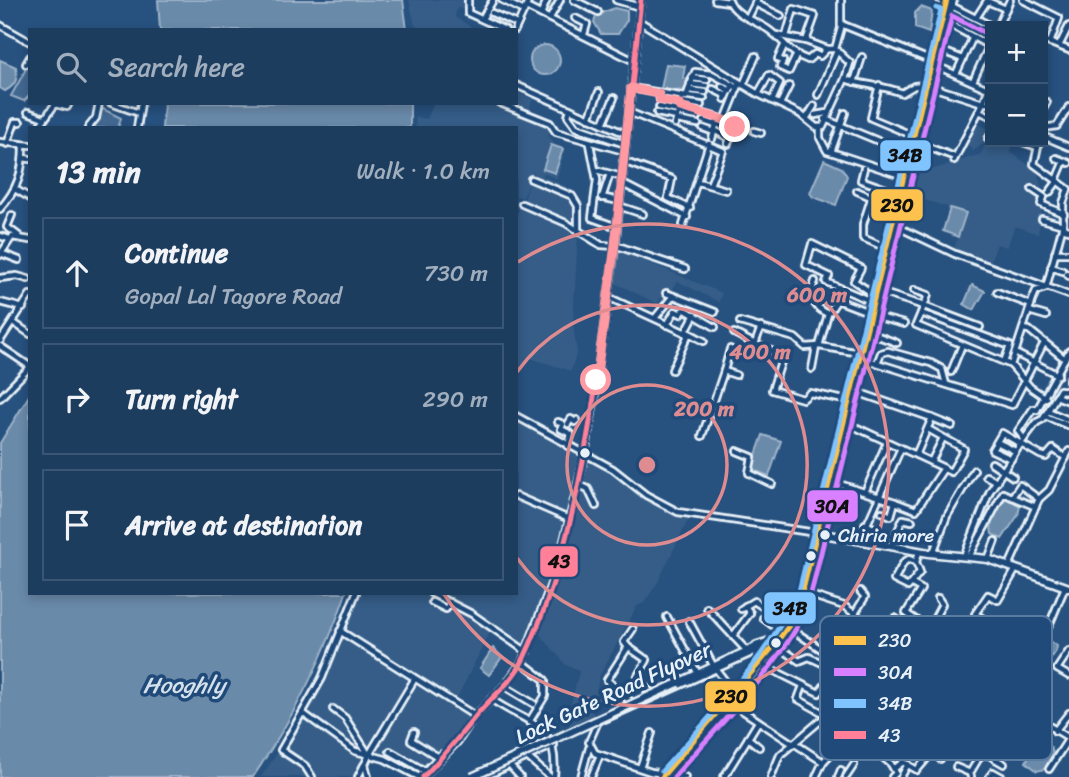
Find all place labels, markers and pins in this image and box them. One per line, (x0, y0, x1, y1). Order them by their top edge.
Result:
unlabelled marker (578, 446, 592, 460)
centre of rings (635, 453, 659, 477)
place label: Chiria more (838, 519, 935, 552)
marker: Chiria more (818, 528, 832, 542)
unlabelled marker (804, 549, 818, 563)
unlabelled marker (769, 636, 783, 650)

